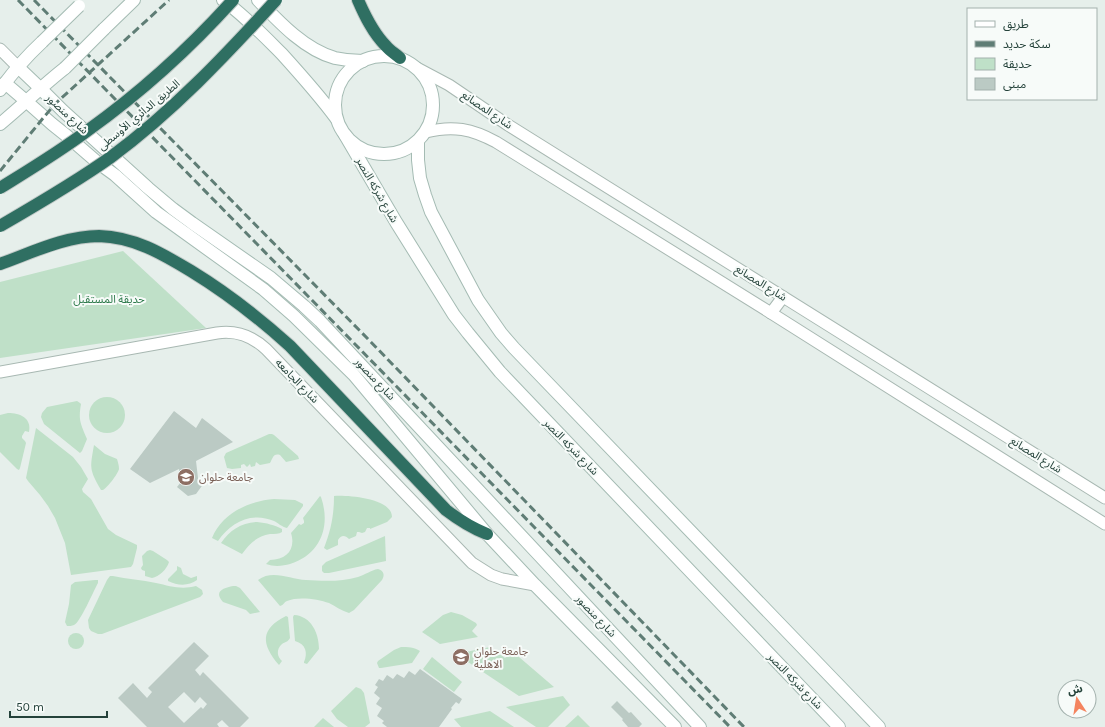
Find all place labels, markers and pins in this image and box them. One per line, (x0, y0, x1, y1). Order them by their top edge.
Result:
school or university icon: جامعة حلوان (176, 467, 196, 487)
place label: جامعة حلوان (199, 471, 254, 484)
place label: جامعة حلوان الاهلية (474, 645, 529, 671)
school or university icon: جامعة حلوان الاهلية (451, 647, 471, 667)

